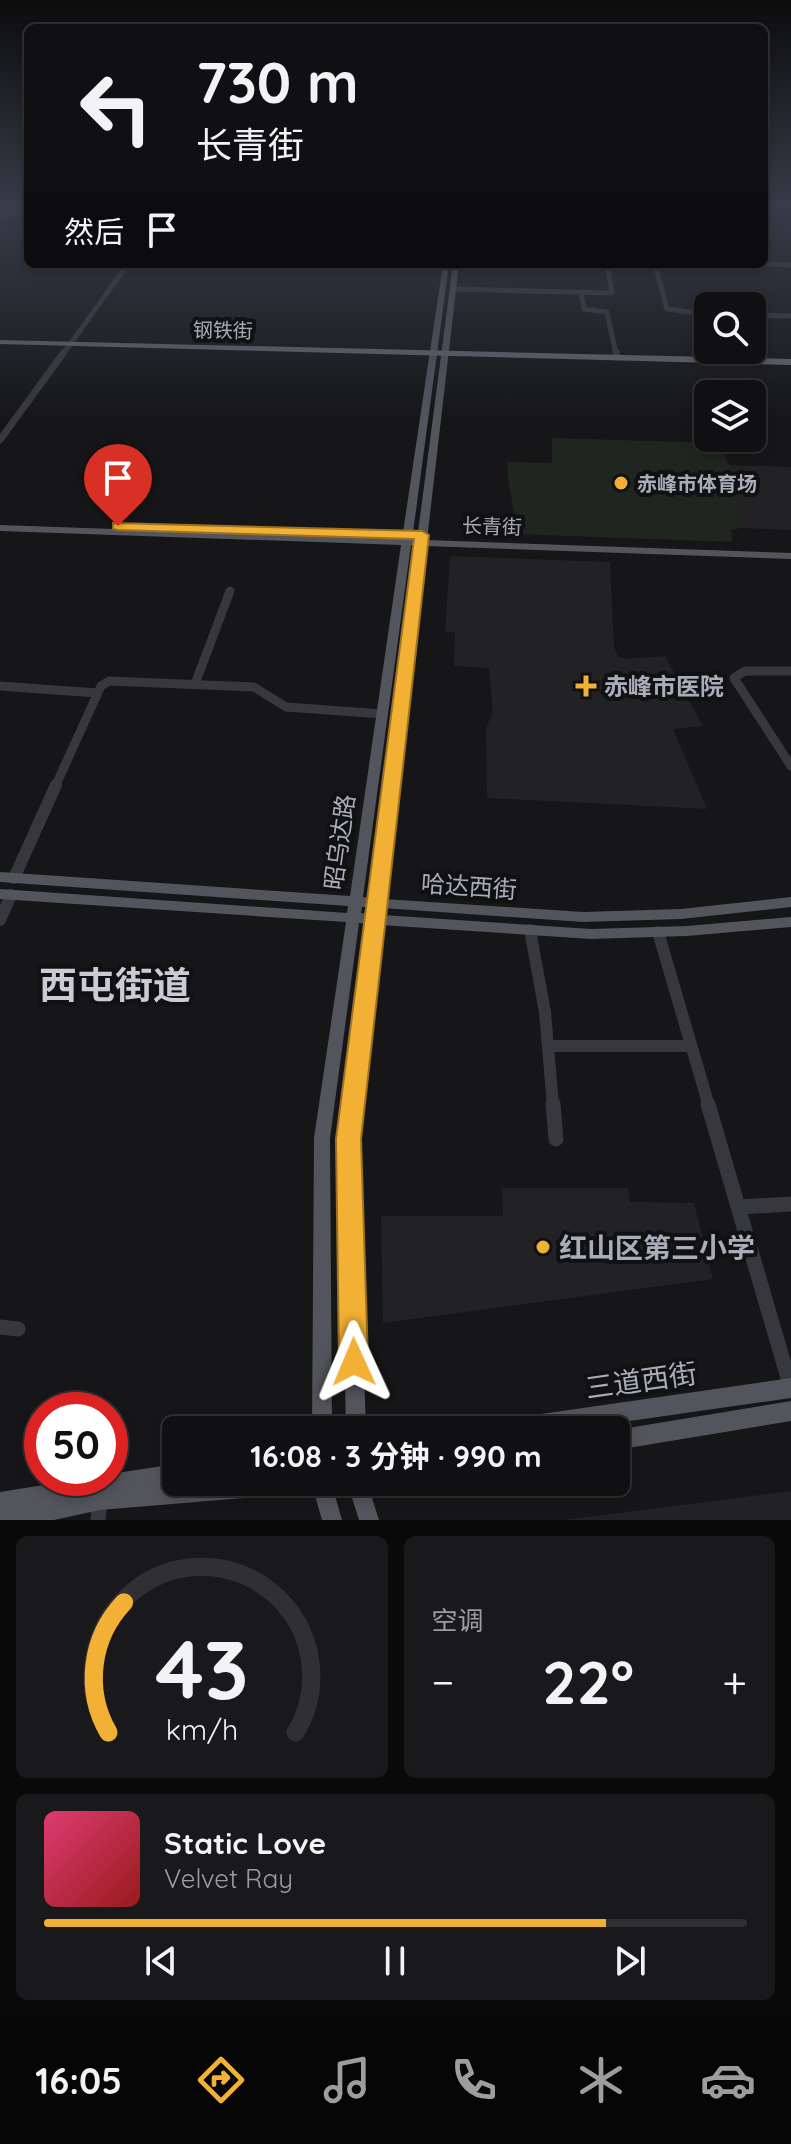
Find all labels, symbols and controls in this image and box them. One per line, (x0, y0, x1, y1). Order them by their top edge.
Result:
text: 730 m (196, 47, 359, 117)
icon: left (64, 56, 168, 160)
text: 长青街 (196, 122, 304, 167)
icon: arrive (140, 208, 184, 252)
text: 然后 (64, 213, 124, 251)
map controls (694, 292, 766, 452)
button: search (694, 292, 766, 364)
street label: 钢铁街 (193, 317, 253, 343)
button: layers (694, 380, 766, 452)
pin (84, 444, 152, 526)
icon: arrive (96, 456, 140, 500)
place label: 赤峰市体育场 (637, 471, 757, 496)
marker: 赤峰市体育场 (612, 474, 630, 492)
street label: 长青街 (462, 512, 522, 540)
place label: 赤峰市医院 (604, 671, 724, 701)
marker: 赤峰市医院 (575, 675, 597, 697)
street label: 昭乌达路 (317, 792, 361, 892)
street label: 哈达西街 (420, 868, 518, 904)
district label: 西屯街道 (39, 961, 191, 1009)
place label: 红山区第三小学 (559, 1230, 755, 1265)
marker: 红山区第三小学 (534, 1238, 552, 1256)
position arrow (312, 1320, 396, 1404)
street label: 三道西街 (583, 1355, 699, 1405)
speed limit sign: 50 (24, 1392, 128, 1496)
text: 16:08 · 3 分钟 · 990 m (250, 1437, 542, 1475)
text: 空调 (432, 1604, 484, 1637)
text: 43 (155, 1616, 249, 1720)
text: 22° (542, 1644, 634, 1719)
text: − (432, 1654, 454, 1709)
text: + (722, 1654, 747, 1709)
text: km/h (165, 1711, 238, 1747)
text: Static Love (164, 1824, 326, 1862)
text: Velvet Ray (164, 1862, 293, 1895)
icon: previous (139, 1939, 183, 1983)
icon: pause (373, 1939, 417, 1983)
icon: next (608, 1939, 652, 1983)
icon: directions (193, 2052, 249, 2108)
icon: music (319, 2052, 375, 2108)
icon: phone (446, 2052, 502, 2108)
icon: climate (573, 2052, 629, 2108)
icon: car (700, 2052, 756, 2108)
text: 16:05 (35, 2058, 122, 2103)

